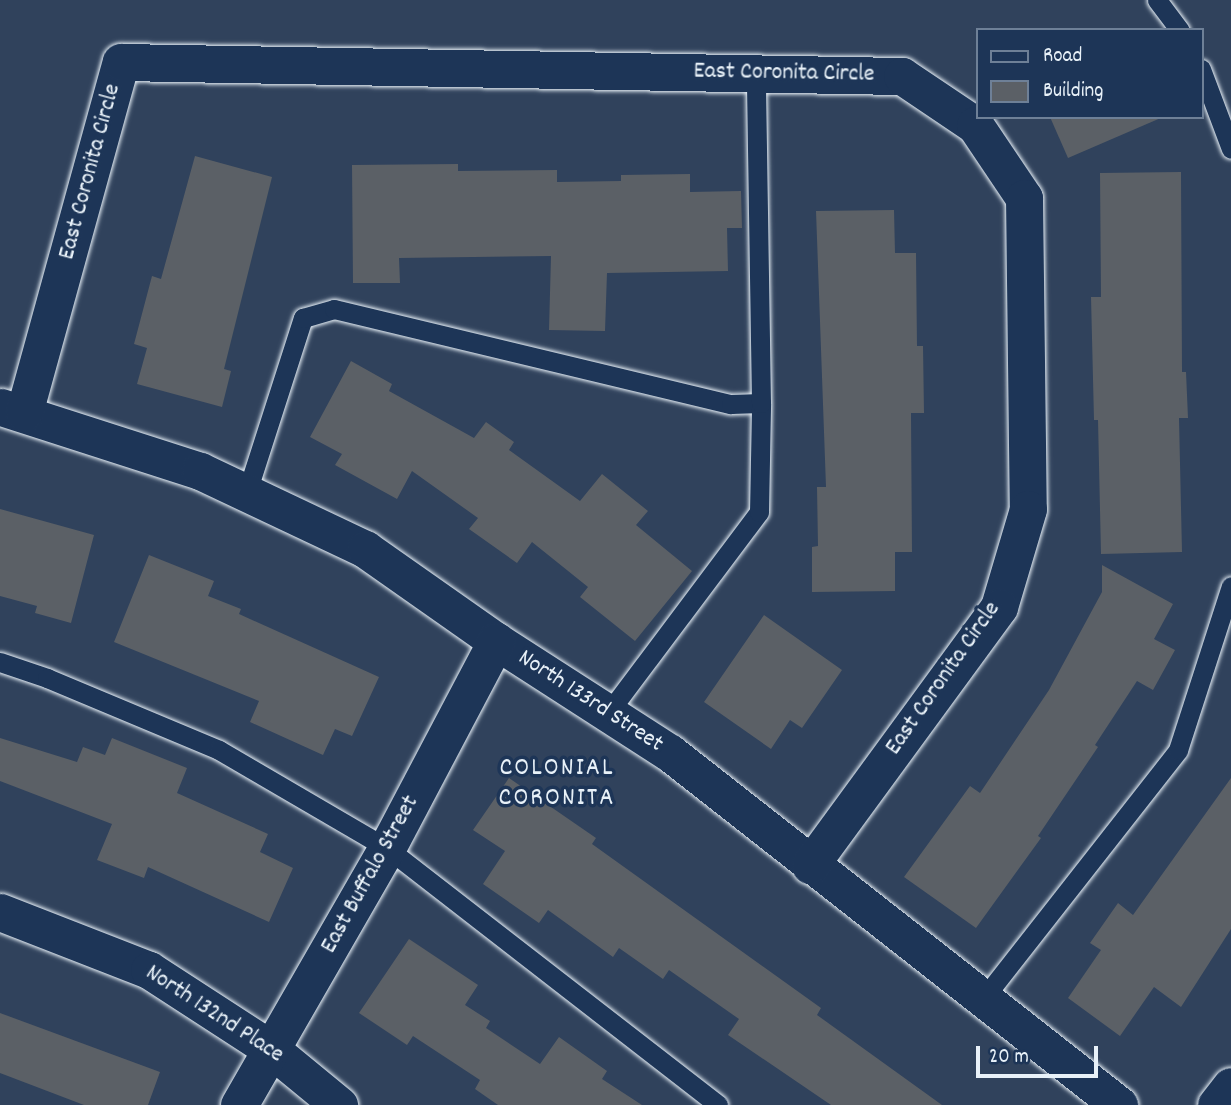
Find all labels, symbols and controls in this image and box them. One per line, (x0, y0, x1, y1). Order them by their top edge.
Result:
legend (976, 28, 1203, 119)
text: Road (1043, 42, 1082, 72)
street label: East Coronita Circle (693, 58, 875, 90)
text: Building (1043, 77, 1103, 107)
street label: East Coronita Circle (54, 81, 128, 263)
street label: East Coronita Circle (880, 597, 1008, 761)
street label: North 133rd Street (512, 644, 668, 760)
district label: COLONIAL CORONITA (500, 753, 614, 814)
street label: East Buffalo Street (316, 791, 426, 959)
street label: North 132nd Place (139, 960, 289, 1070)
scale bar (979, 1032, 1102, 1076)
text: 20 m (989, 1043, 1029, 1073)

